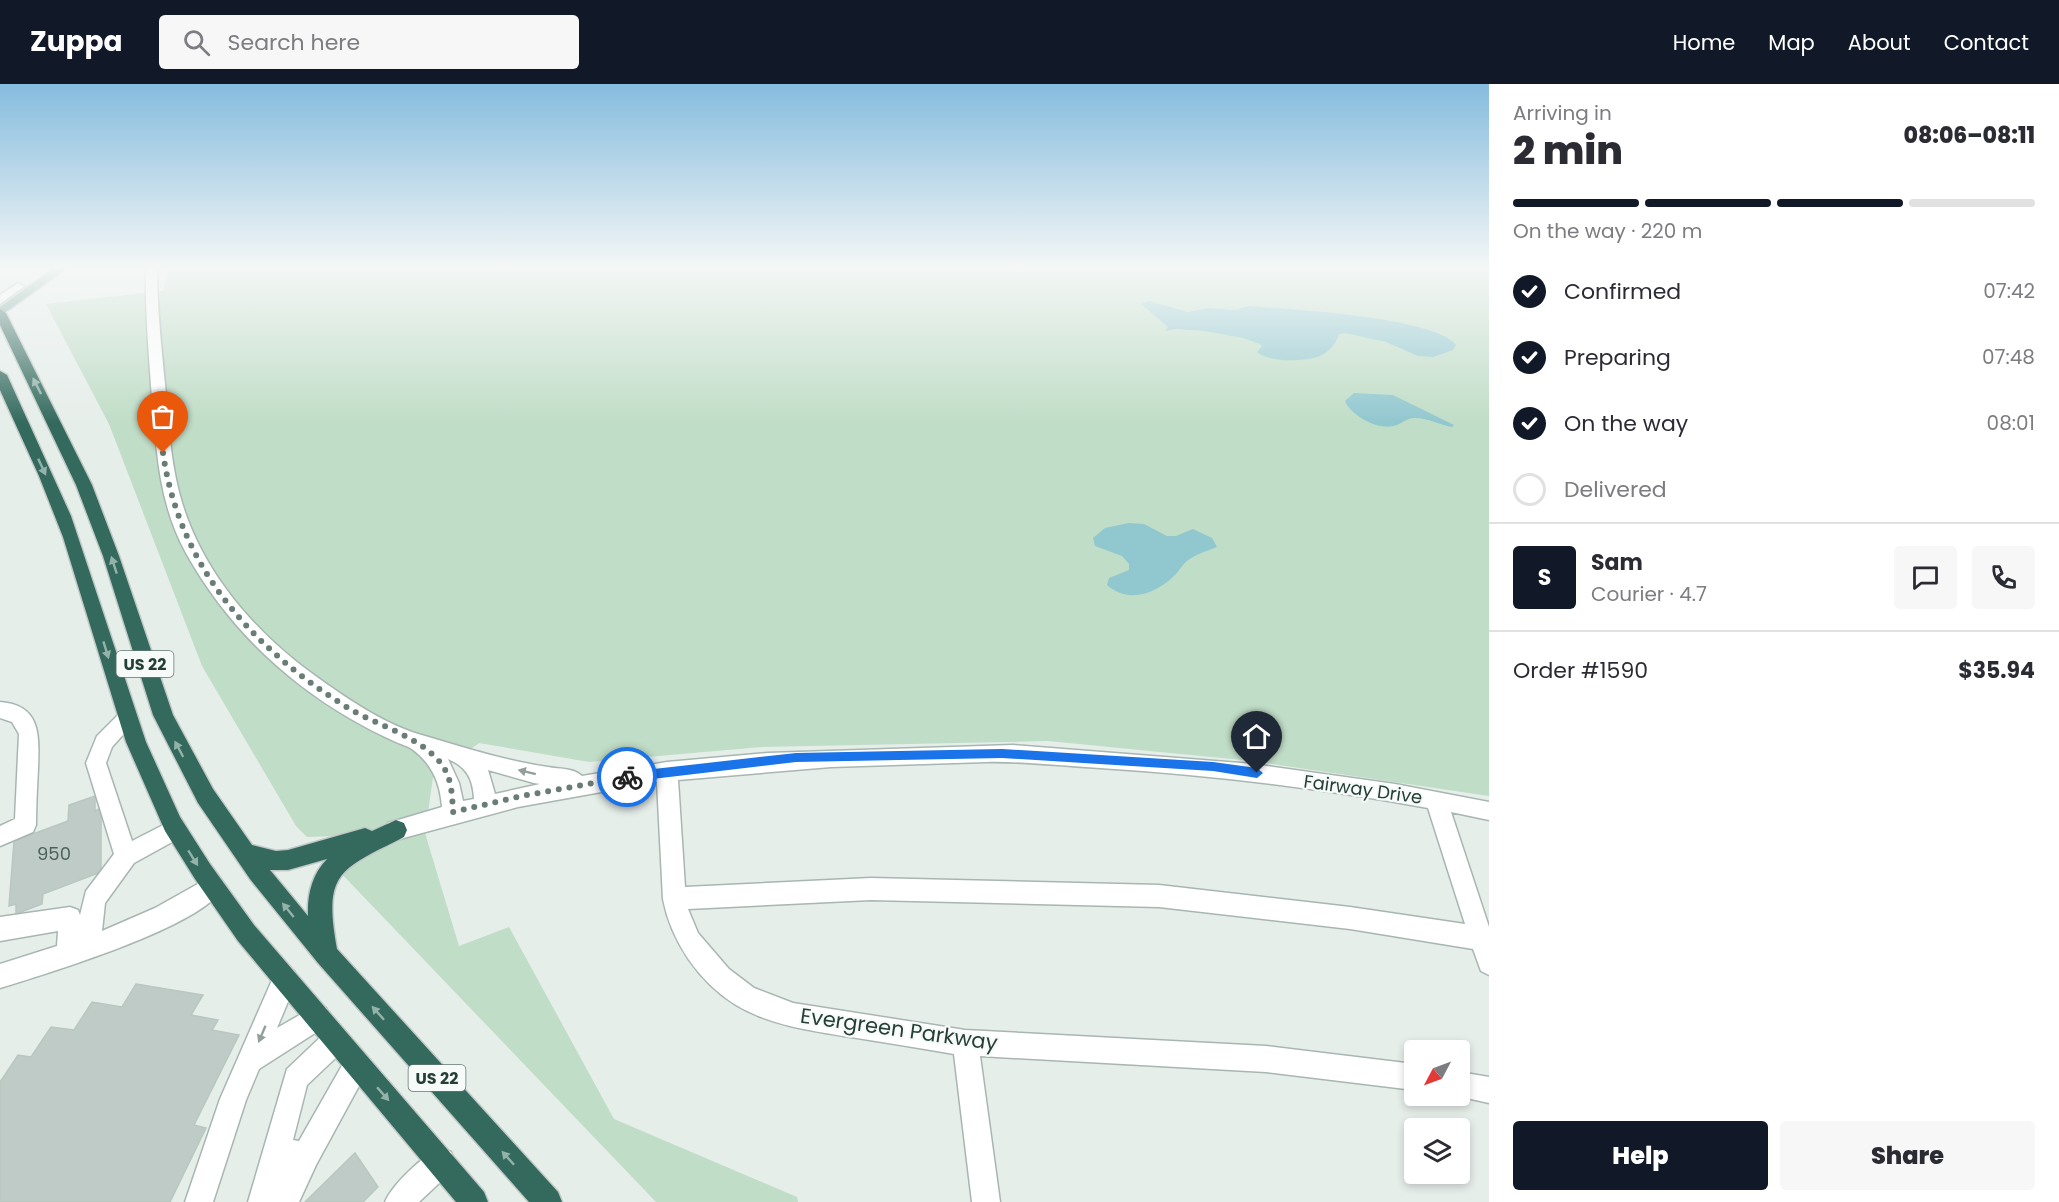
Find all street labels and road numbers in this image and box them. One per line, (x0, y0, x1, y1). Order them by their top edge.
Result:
road number: US 22 (116, 651, 174, 677)
street label: Fairway Drive (1302, 768, 1424, 810)
street label: Evergreen Parkway (799, 1001, 1000, 1057)
road number: US 22 (408, 1065, 466, 1091)

